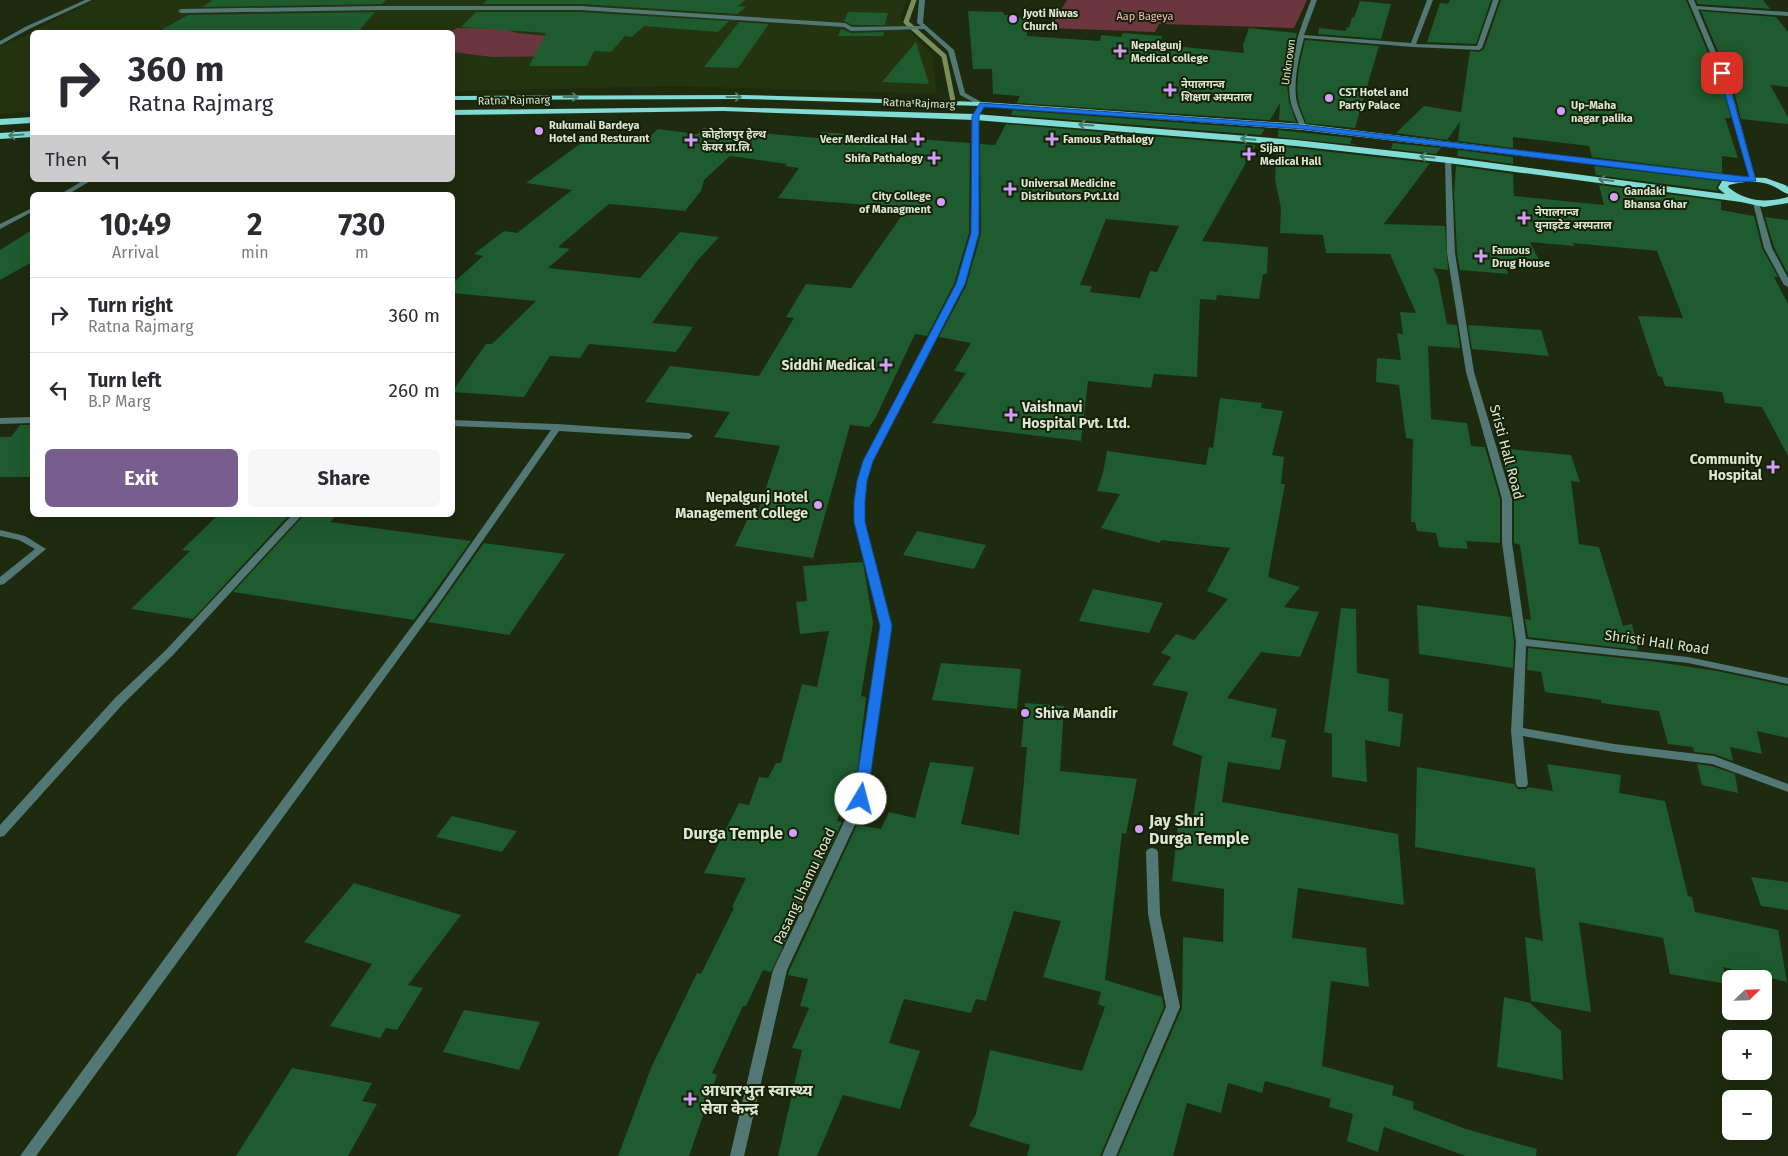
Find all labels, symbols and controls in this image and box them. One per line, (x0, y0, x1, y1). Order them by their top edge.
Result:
place label: Jyoti Niwas Church (1022, 7, 1079, 33)
park label: Aap Bageya (1116, 10, 1174, 23)
marker: Jyoti Niwas Church (1007, 13, 1019, 25)
street label: Unknown (1279, 38, 1298, 86)
place label: Nepalgunj Medical college (1131, 39, 1208, 65)
marker: Nepalgunj Medical college (1113, 44, 1127, 58)
text: 360 m (128, 48, 224, 90)
icon: right (45, 50, 110, 115)
pin (1701, 52, 1743, 94)
icon: arrive (1708, 59, 1736, 87)
place label: नेपालगन्ज शिक्षण अस्पताल (1181, 77, 1253, 104)
marker: नेपालगन्ज शिक्षण अस्पताल (1163, 83, 1177, 97)
place label: CST Hotel and Party Palace (1339, 86, 1409, 112)
text: Ratna Rajmarg (128, 90, 273, 117)
one-way arrow (562, 92, 579, 102)
one-way arrow (725, 92, 741, 102)
marker: CST Hotel and Party Palace (1323, 92, 1335, 104)
street label: Ratna Rajmarg (478, 93, 551, 108)
street label: Ratna Rajmarg (882, 96, 956, 111)
place label: Up-Maha nagar palika (1571, 99, 1633, 125)
marker: Up-Maha nagar palika (1555, 105, 1567, 117)
place label: Rukumali Bardeya Hotel and Resturant (549, 119, 650, 145)
one-way arrow (1079, 120, 1095, 129)
marker: Rukumali Bardeya Hotel and Resturant (533, 125, 545, 137)
place label: काेहाेलपुर हेल्थ केयर प्रा.लि. (702, 127, 766, 154)
one-way arrow (9, 131, 25, 140)
marker: Veer Merdical Hal (911, 132, 925, 146)
marker: Famous Pathalogy (1045, 132, 1059, 146)
marker: काेहाेलपुर हेल्थ केयर प्रा.लि. (684, 133, 698, 147)
place label: Veer Merdical Hal (819, 133, 908, 146)
place label: Famous Pathalogy (1063, 133, 1154, 146)
one-way arrow (1241, 134, 1257, 144)
place label: Sijan Medical Hall (1260, 142, 1322, 168)
icon: left (97, 145, 125, 173)
marker: Sijan Medical Hall (1242, 147, 1256, 161)
text: Then (45, 148, 87, 171)
marker: Shifa Pathalogy (927, 151, 941, 165)
place label: Shifa Pathalogy (845, 152, 923, 165)
one-way arrow (1420, 153, 1436, 162)
one-way arrow (1598, 175, 1614, 185)
place label: Universal Medicine Distributors Pvt.Ltd (1021, 177, 1119, 203)
marker: Universal Medicine Distributors Pvt.Ltd (1003, 182, 1017, 196)
place label: Gandaki Bhansa Ghar (1624, 185, 1688, 211)
place label: City College of Managment (859, 190, 932, 216)
marker: Gandaki Bhansa Ghar (1608, 191, 1620, 203)
marker: City College of Managment (935, 196, 947, 208)
place label: नेपालगन्ज युनाइटेड अस्पताल (1535, 205, 1612, 233)
text: 10:49 (100, 207, 171, 243)
text: 2 (247, 207, 263, 243)
text: 730 (338, 207, 385, 243)
marker: नेपालगन्ज युनाइटेड अस्पताल (1517, 211, 1531, 225)
text: Arrival (112, 243, 159, 262)
text: min (241, 243, 269, 262)
text: m (355, 243, 369, 262)
place label: Famous Drug House (1492, 244, 1550, 270)
marker: Famous Drug House (1474, 249, 1488, 263)
text: Turn right (88, 294, 173, 317)
icon: right (45, 301, 73, 329)
text: 360 m (388, 304, 440, 327)
text: Ratna Rajmarg (88, 317, 194, 336)
place label: Siddhi Medical (782, 357, 876, 374)
marker: Siddhi Medical (879, 358, 893, 372)
text: Turn left (88, 369, 162, 392)
icon: left (45, 376, 73, 404)
text: 260 m (389, 379, 440, 402)
text: B.P Marg (88, 392, 151, 411)
place label: Vaishnavi Hospital Pvt. Ltd. (1021, 399, 1130, 432)
street label: Sristi Hall Road (1486, 403, 1527, 501)
marker: Vaishnavi Hospital Pvt. Ltd. (1004, 408, 1018, 422)
button: Exit (45, 449, 238, 507)
button: Share (248, 449, 440, 507)
place label: Community Hospital (1690, 451, 1763, 484)
marker: Community Hospital (1766, 460, 1780, 474)
place label: Nepalgunj Hotel Management College (675, 489, 809, 522)
marker: Nepalgunj Hotel Management College (812, 499, 824, 511)
street label: Shristi Hall Road (1603, 627, 1710, 658)
place label: Shiva Mandir (1035, 705, 1118, 722)
marker: Shiva Mandir (1019, 707, 1031, 719)
position arrow (834, 772, 886, 824)
place label: Jay Shri Durga Temple (1148, 811, 1249, 848)
marker: Jay Shri Durga Temple (1133, 823, 1145, 835)
place label: Durga Temple (683, 824, 783, 843)
street label: Pasang Lhamu Road (770, 825, 839, 947)
marker: Durga Temple (787, 827, 799, 839)
north arrow (1722, 970, 1772, 1020)
map controls (1722, 970, 1772, 1140)
button: + (1722, 1030, 1772, 1080)
place label: आधारभुत स्वास्थ्य सेवा केन्द्र (701, 1081, 813, 1118)
button: − (1722, 1090, 1772, 1140)
marker: आधारभुत स्वास्थ्य सेवा केन्द्र (683, 1092, 697, 1106)

